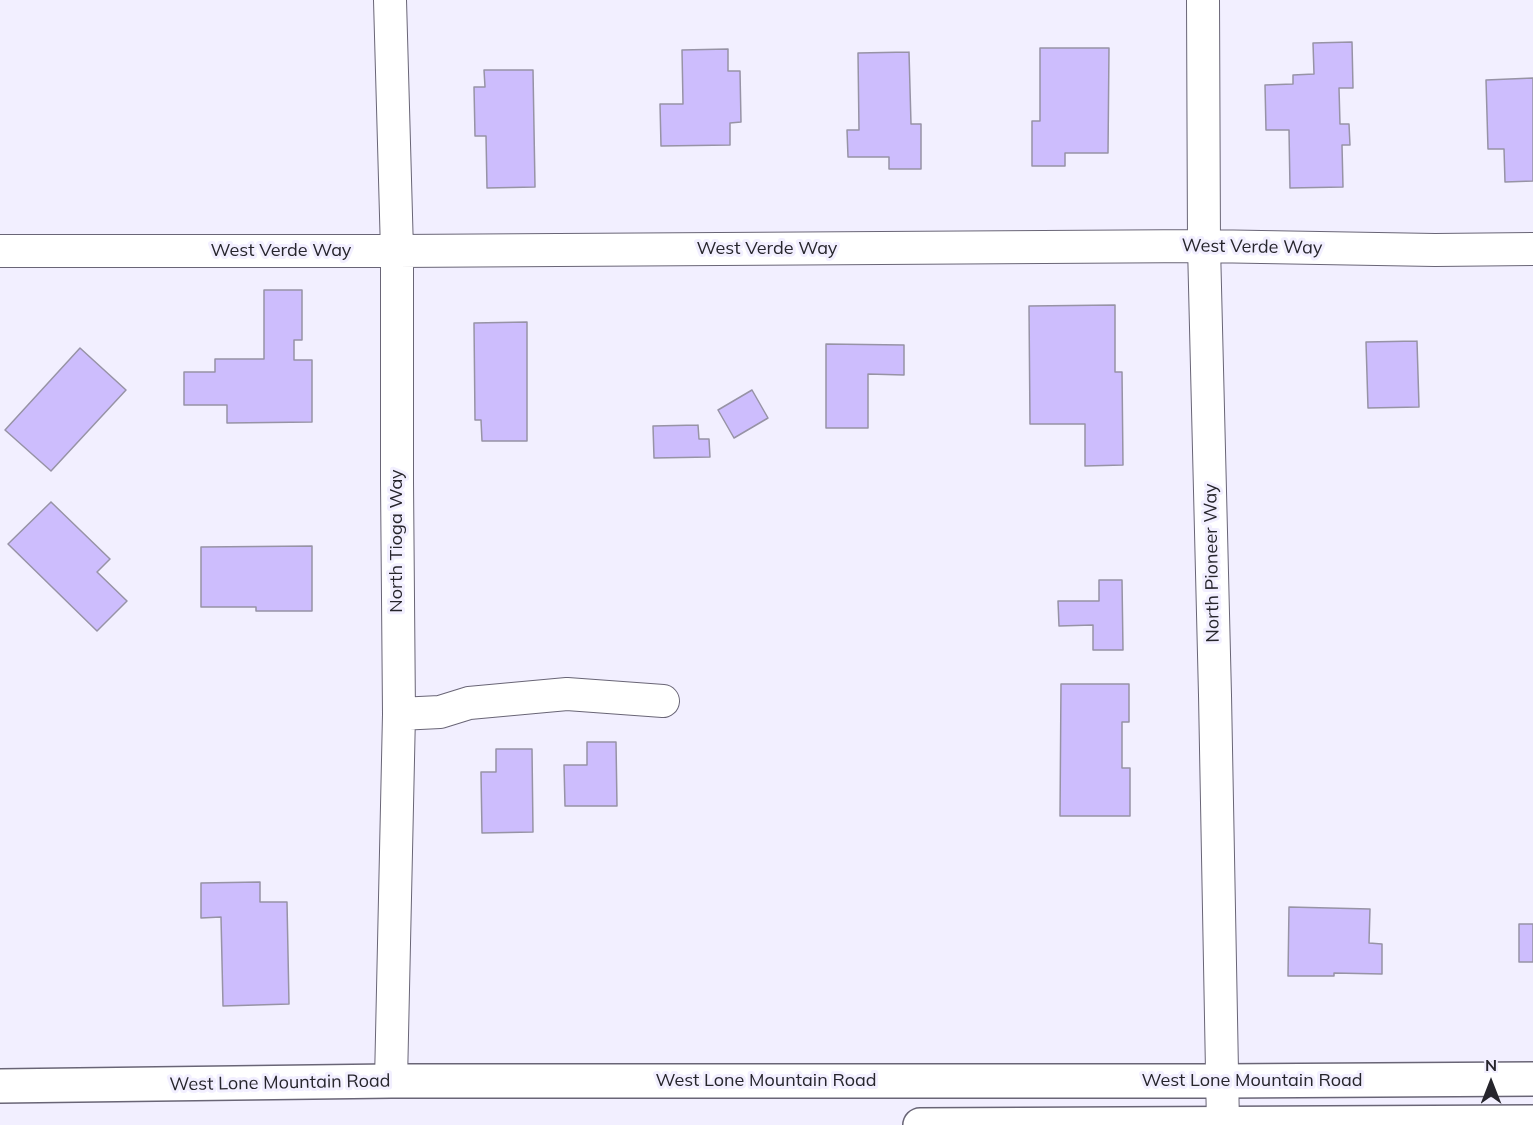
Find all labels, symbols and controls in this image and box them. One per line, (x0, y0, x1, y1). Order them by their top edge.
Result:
street label: West Verde Way (1181, 235, 1323, 259)
street label: West Verde Way (697, 238, 837, 260)
street label: West Verde Way (211, 240, 351, 262)
street label: North Tioga Way (386, 469, 408, 613)
street label: North Pioneer Way (1200, 483, 1224, 643)
north arrow (1461, 1053, 1521, 1113)
text: N (1485, 1055, 1497, 1075)
street label: West Lone Mountain Road (169, 1070, 391, 1096)
street label: West Lone Mountain Road (655, 1070, 877, 1092)
street label: West Lone Mountain Road (1141, 1070, 1363, 1092)

